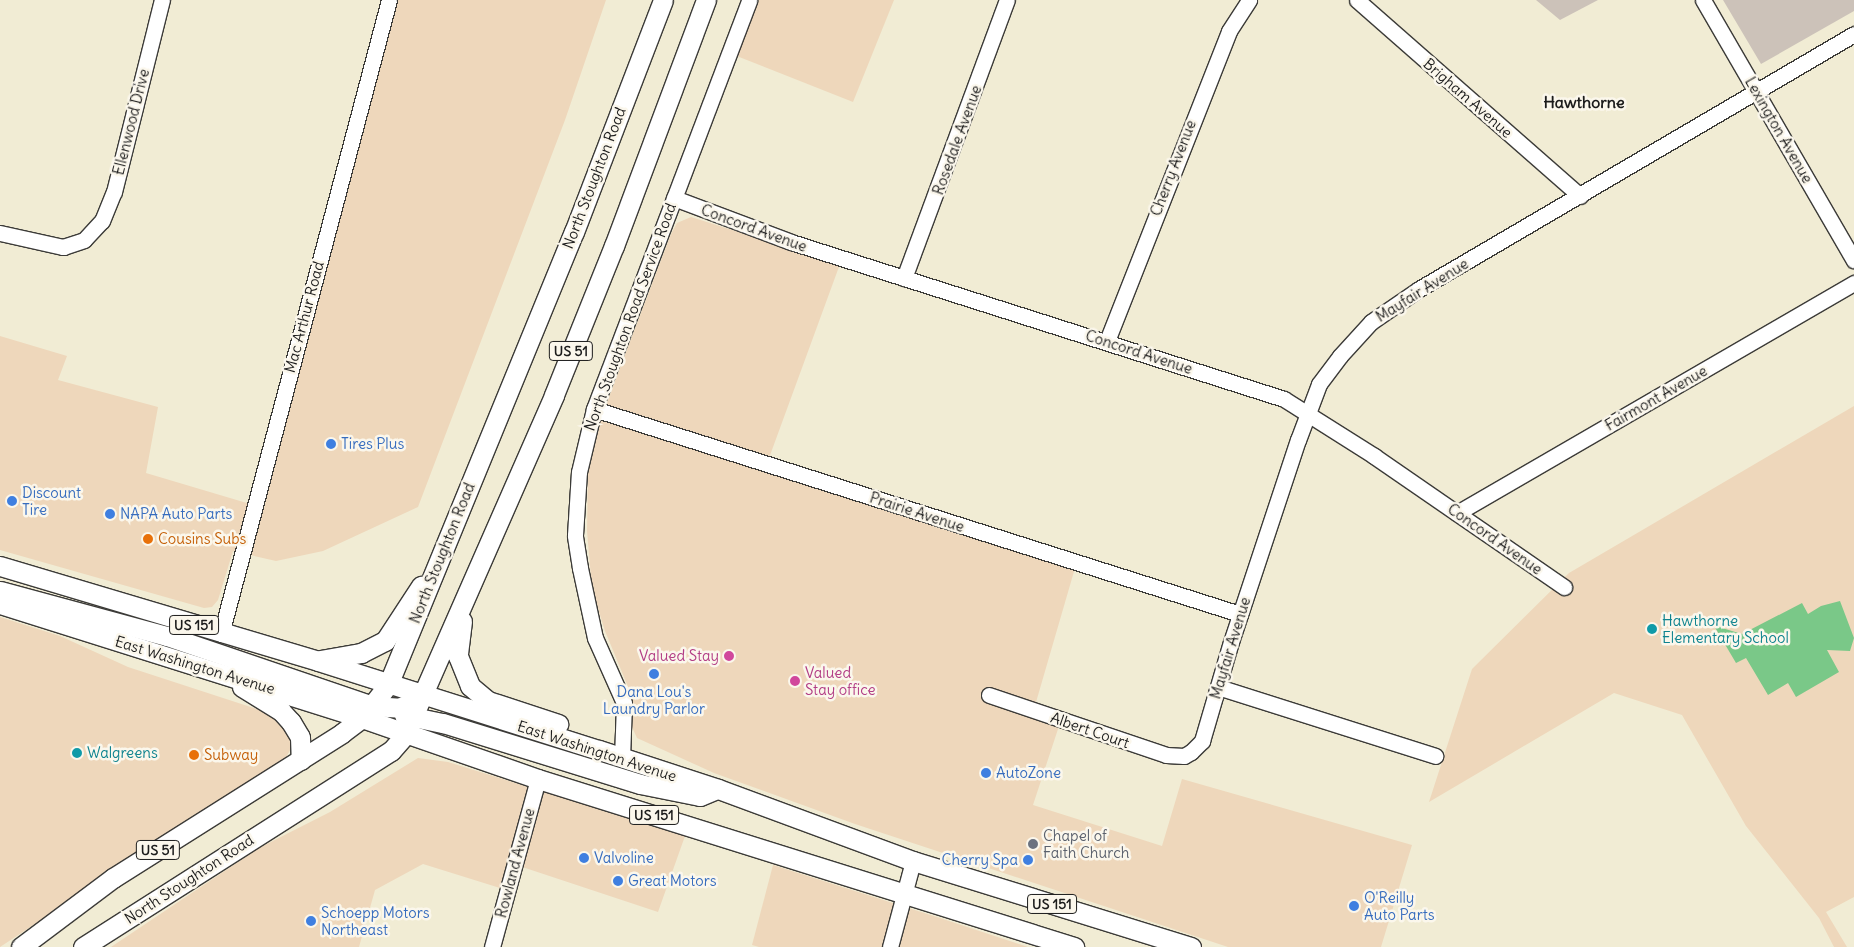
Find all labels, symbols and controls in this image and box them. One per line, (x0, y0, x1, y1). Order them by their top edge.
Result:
street label: Brigham Avenue (1420, 55, 1516, 141)
street label: Ellenwood Drive (109, 67, 153, 177)
street label: Lexington Avenue (1741, 74, 1817, 186)
street label: Rosedale Avenue (929, 83, 985, 197)
district label: Hawthorne (1543, 92, 1625, 112)
street label: North Stoughton Road (559, 105, 629, 251)
street label: Cherry Avenue (1146, 118, 1200, 218)
street label: Concord Avenue (699, 200, 809, 256)
street label: North Stoughton Road Service Road (580, 201, 680, 433)
street label: Mayfair Avenue (1372, 254, 1472, 326)
street label: Mac Arthur Road (280, 259, 328, 375)
street label: Concord Avenue (1083, 326, 1195, 378)
road number: US 51 (548, 340, 594, 362)
street label: Fairmont Avenue (1602, 361, 1710, 435)
place label: Tires Plus (341, 435, 404, 453)
marker: Tires Plus (325, 438, 337, 450)
street label: North Stoughton Road (406, 480, 478, 626)
place label: Discount Tire (22, 483, 81, 518)
street label: Prairie Avenue (867, 488, 967, 536)
marker: Discount Tire (6, 495, 18, 507)
street label: Concord Avenue (1444, 500, 1546, 578)
place label: NAPA Auto Parts (120, 505, 232, 523)
marker: NAPA Auto Parts (104, 508, 116, 520)
place label: Cousins Subs (158, 530, 246, 548)
marker: Cousins Subs (142, 533, 154, 545)
street label: Mayfair Avenue (1206, 595, 1254, 701)
place label: Hawthorne Elementary School (1662, 611, 1789, 646)
road number: US 151 (169, 614, 219, 636)
marker: Hawthorne Elementary School (1646, 623, 1658, 635)
street label: East Washington Avenue (113, 632, 277, 698)
place label: Valued Stay (639, 647, 719, 665)
marker: Valued Stay (723, 650, 735, 662)
place label: Valued Stay office (805, 663, 876, 698)
marker: Dana Lou's Laundry Parlor (648, 668, 660, 680)
marker: Valued Stay office (789, 675, 801, 687)
place label: Dana Lou's Laundry Parlor (603, 682, 705, 717)
street label: Albert Court (1048, 708, 1132, 752)
street label: East Washington Avenue (515, 717, 679, 785)
place label: Walgreens (87, 744, 158, 762)
place label: Subway (204, 746, 258, 764)
marker: Walgreens (71, 747, 83, 759)
marker: Subway (188, 749, 200, 761)
place label: AutoZone (996, 764, 1061, 782)
marker: AutoZone (980, 767, 992, 779)
road number: US 151 (629, 804, 679, 826)
street label: Rowland Avenue (492, 806, 538, 920)
place label: Chapel of Faith Church (1043, 826, 1129, 861)
street label: North Stoughton Road (121, 831, 257, 927)
road number: US 51 (136, 838, 180, 862)
marker: Chapel of Faith Church (1027, 838, 1039, 850)
place label: Valvoline (594, 849, 654, 867)
place label: Cherry Spa (942, 851, 1018, 869)
marker: Valvoline (578, 852, 590, 864)
marker: Cherry Spa (1022, 854, 1034, 866)
place label: Great Motors (628, 872, 717, 890)
marker: Great Motors (612, 875, 624, 887)
place label: O'Reilly Auto Parts (1364, 888, 1435, 923)
road number: US 151 (1027, 892, 1077, 916)
marker: O'Reilly Auto Parts (1348, 900, 1360, 912)
place label: Schoepp Motors Northeast (321, 903, 430, 938)
marker: Schoepp Motors Northeast (305, 915, 317, 927)

